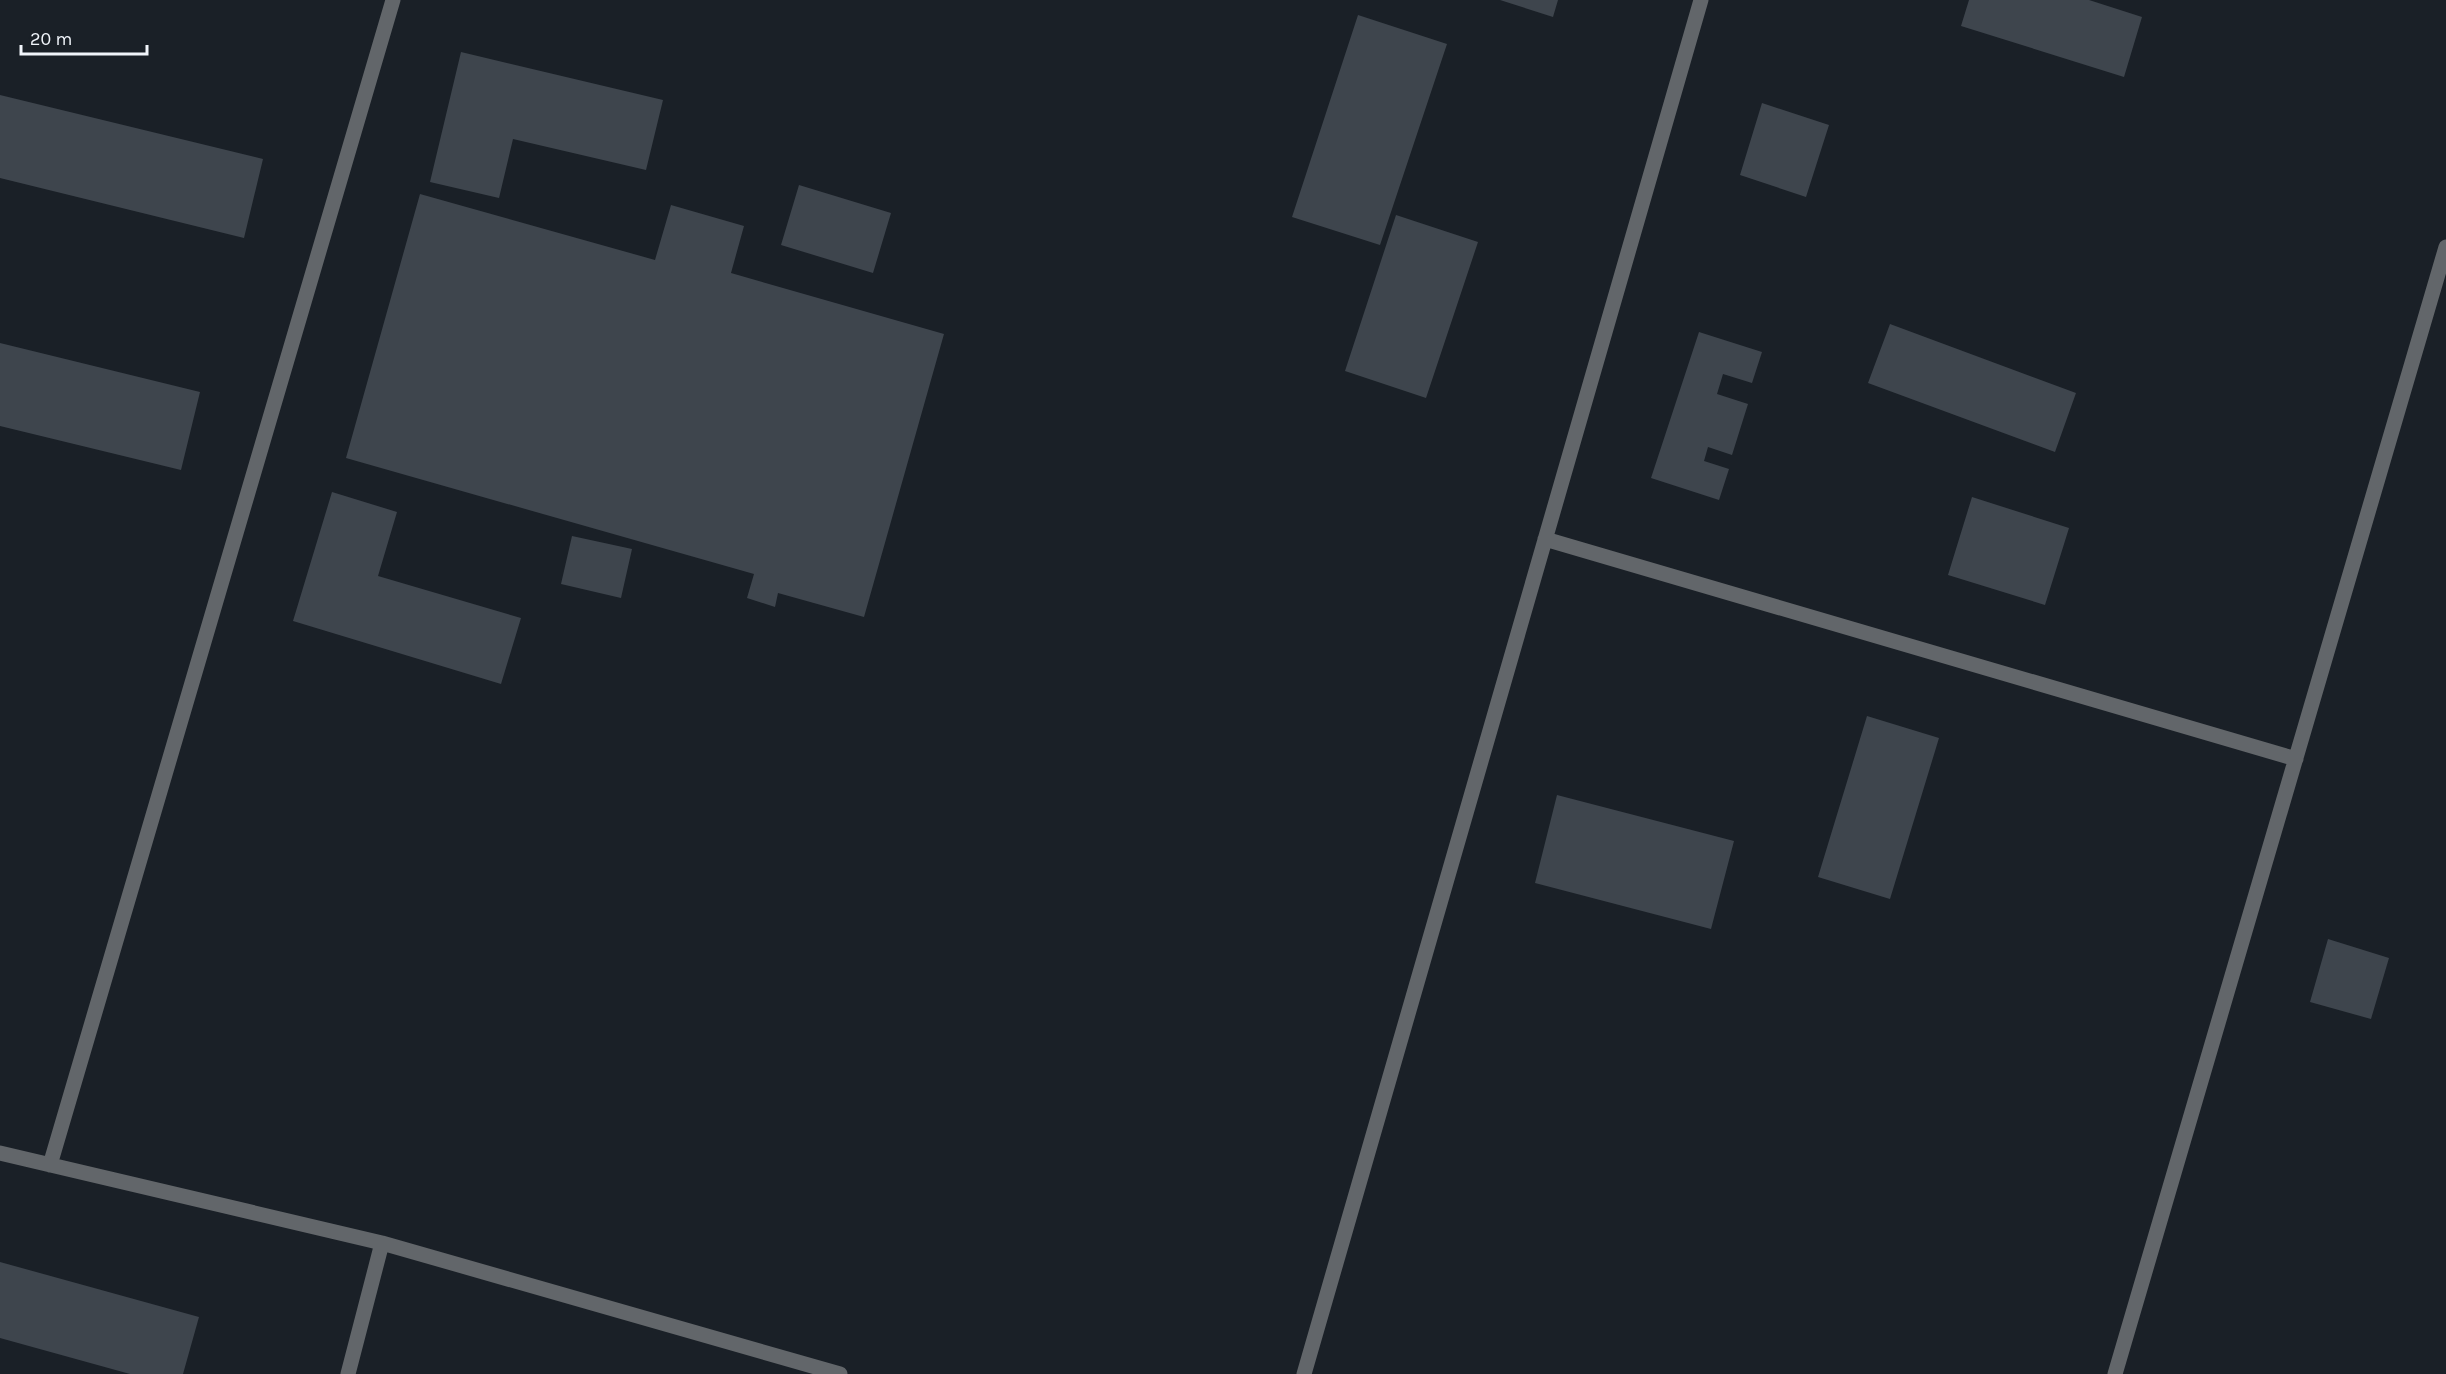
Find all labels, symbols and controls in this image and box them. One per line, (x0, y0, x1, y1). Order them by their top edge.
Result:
scale bar (21, 18, 147, 56)
text: 20 m (30, 28, 72, 50)

